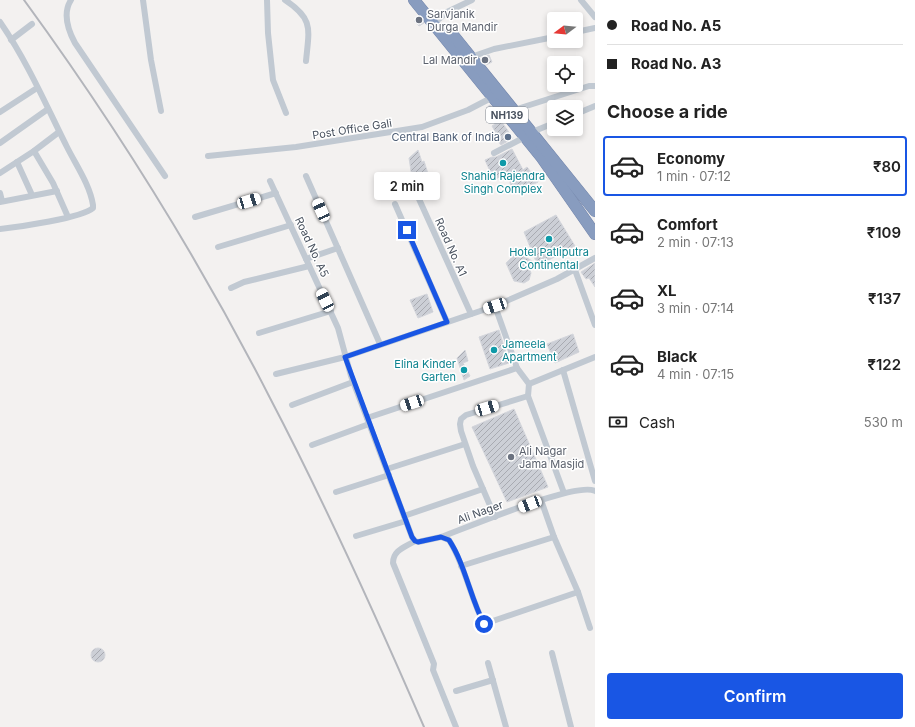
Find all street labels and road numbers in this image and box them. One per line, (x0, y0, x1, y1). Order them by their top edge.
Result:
road number: NH139 (486, 107, 528, 123)
street label: Post Office Gali (311, 116, 393, 142)
street label: Road No. A5 (292, 215, 332, 280)
street label: Road No. A1 (432, 216, 470, 278)
street label: Ali Nager (455, 497, 505, 527)

